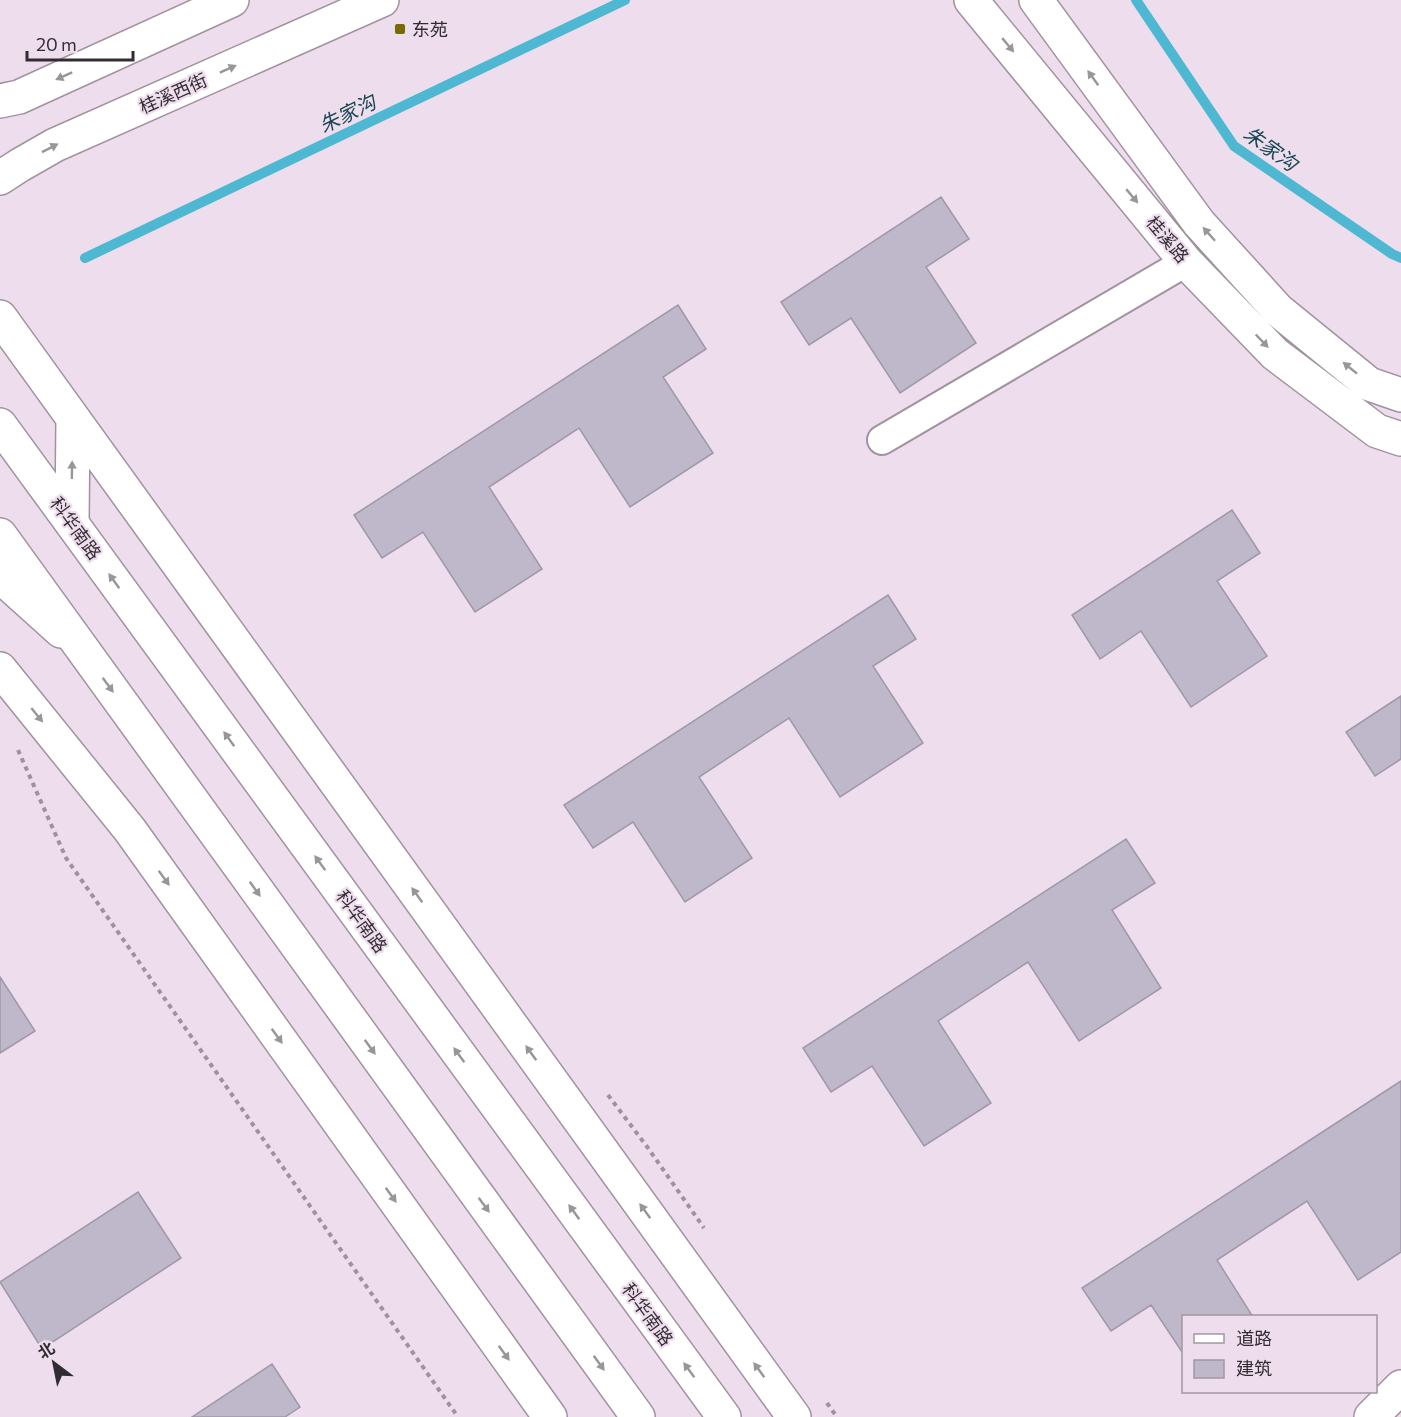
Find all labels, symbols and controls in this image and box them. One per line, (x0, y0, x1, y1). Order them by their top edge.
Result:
place label: 东苑 (412, 18, 448, 40)
marker: 东苑 (393, 22, 407, 36)
scale bar (27, 24, 134, 62)
text: 20 m (36, 33, 77, 55)
one-way arrow (1001, 37, 1014, 52)
one-way arrow (219, 63, 237, 73)
street label: 桂溪西街 (136, 68, 210, 118)
one-way arrow (1087, 70, 1099, 86)
one-way arrow (55, 72, 73, 81)
water label: 朱家沟 (315, 88, 381, 137)
water label: 朱家沟 (1240, 121, 1304, 177)
one-way arrow (42, 143, 59, 153)
one-way arrow (1125, 188, 1138, 203)
street label: 桂溪路 (1142, 211, 1194, 267)
one-way arrow (1203, 227, 1216, 242)
one-way arrow (1255, 333, 1269, 348)
one-way arrow (1342, 362, 1358, 375)
one-way arrow (68, 461, 77, 480)
street label: 科华南路 (46, 492, 106, 564)
one-way arrow (108, 573, 120, 589)
one-way arrow (102, 677, 114, 693)
one-way arrow (30, 707, 43, 723)
one-way arrow (223, 731, 235, 747)
one-way arrow (314, 856, 326, 871)
one-way arrow (158, 869, 170, 885)
one-way arrow (249, 881, 261, 897)
street label: 科华南路 (332, 885, 392, 957)
one-way arrow (411, 888, 423, 904)
one-way arrow (271, 1029, 283, 1044)
one-way arrow (363, 1039, 375, 1054)
one-way arrow (525, 1046, 537, 1062)
one-way arrow (454, 1047, 466, 1062)
one-way arrow (385, 1186, 397, 1202)
one-way arrow (478, 1196, 490, 1212)
one-way arrow (640, 1204, 652, 1219)
one-way arrow (568, 1205, 580, 1221)
street label: 科华南路 (618, 1278, 678, 1350)
legend (1182, 1315, 1377, 1393)
text: 道路 (1236, 1327, 1272, 1349)
north arrow (24, 1333, 84, 1393)
text: 北 (34, 1338, 58, 1362)
one-way arrow (498, 1345, 510, 1361)
one-way arrow (592, 1355, 604, 1370)
text: 建筑 (1236, 1357, 1272, 1379)
one-way arrow (683, 1362, 695, 1378)
one-way arrow (754, 1362, 766, 1377)

